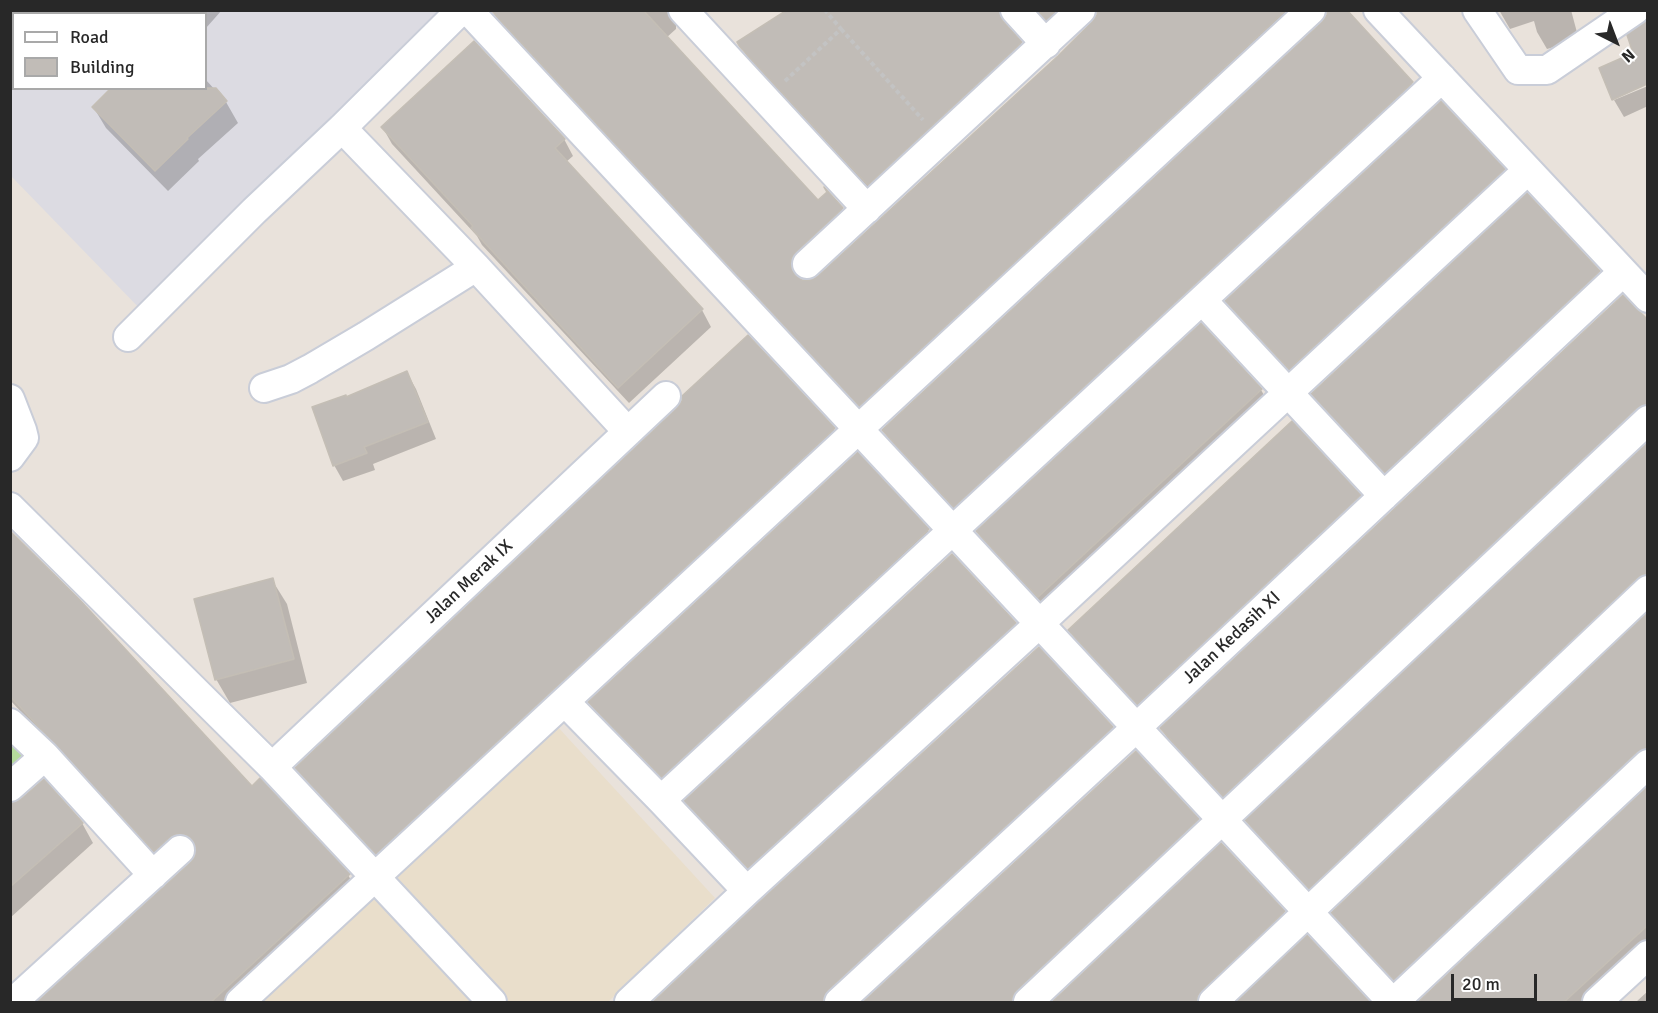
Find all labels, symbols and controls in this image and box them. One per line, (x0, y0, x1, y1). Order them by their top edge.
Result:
legend (12, 12, 207, 90)
north arrow (1586, 12, 1646, 72)
text: Road (70, 26, 109, 48)
text: N (1617, 44, 1639, 67)
text: Building (70, 56, 134, 78)
street label: Jalan Merak IX (420, 536, 518, 628)
street label: Jalan Kedasih XI (1179, 587, 1285, 689)
scale bar (1454, 962, 1540, 1000)
text: 20 m (1462, 973, 1500, 995)

